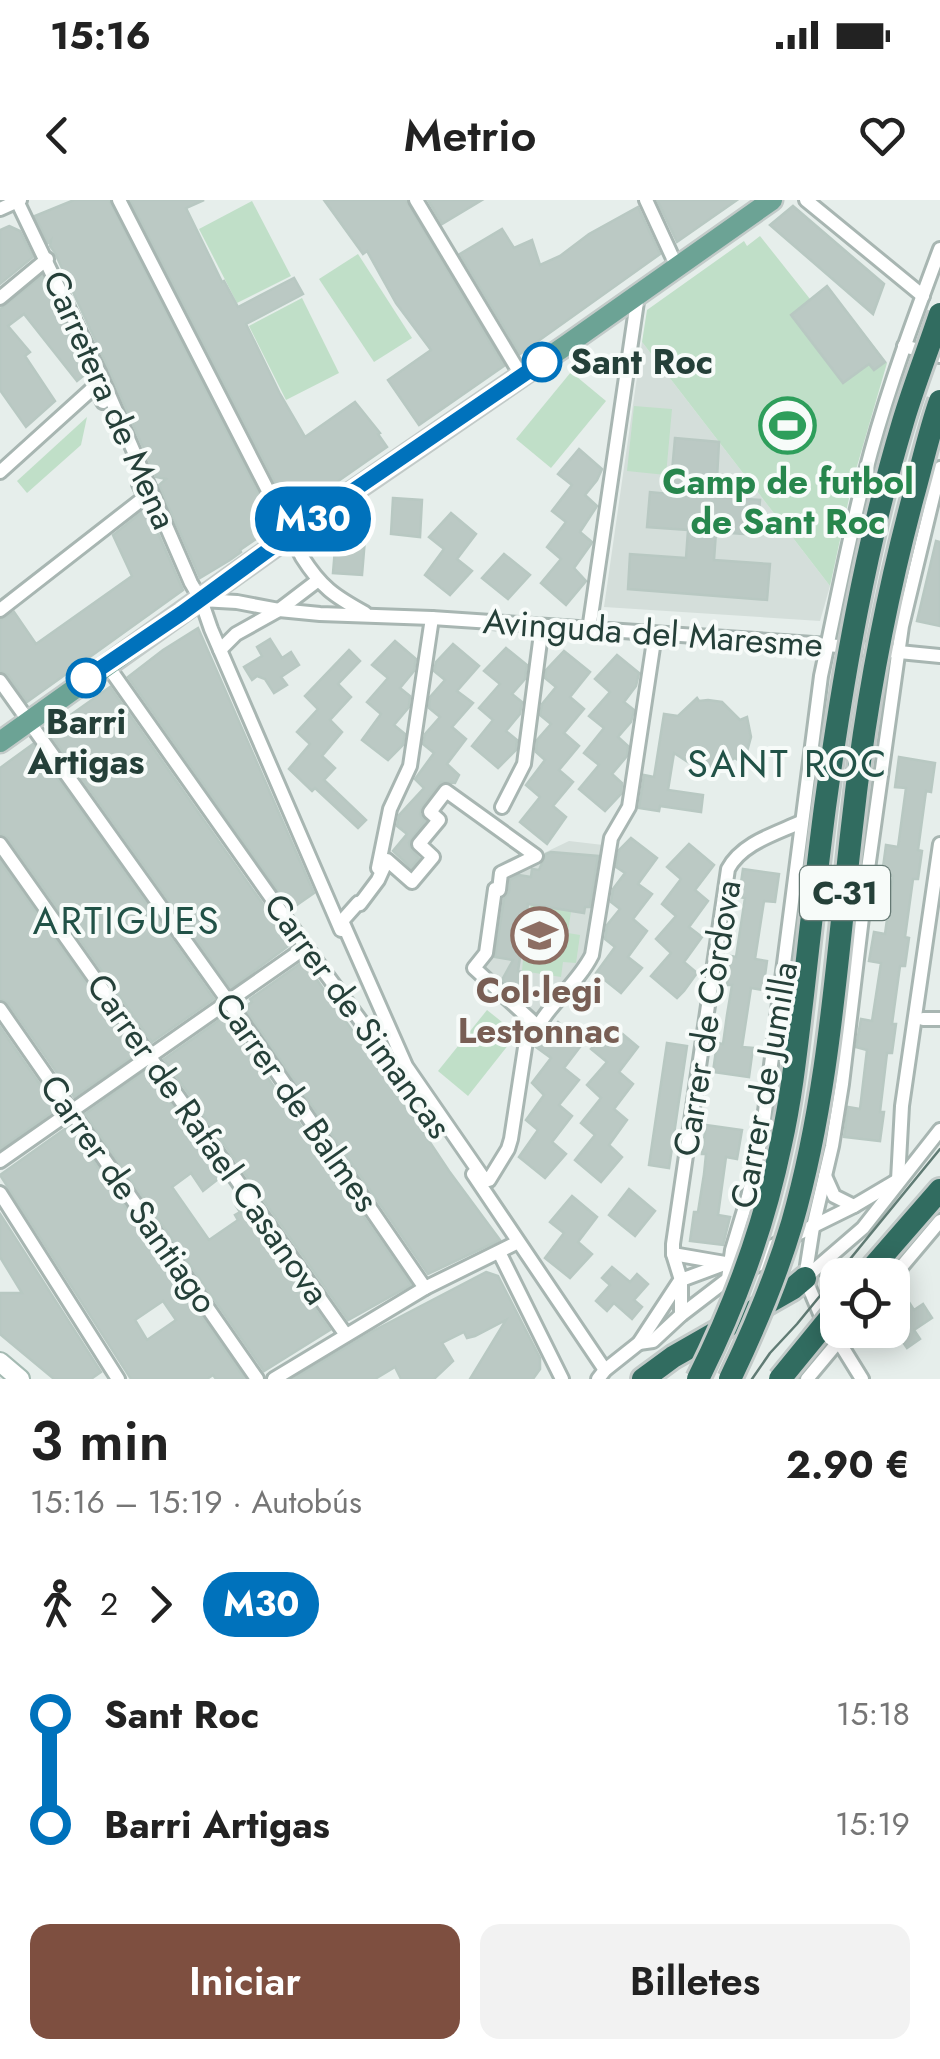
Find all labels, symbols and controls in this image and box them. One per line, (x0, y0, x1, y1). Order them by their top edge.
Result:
text: 15:16 (50, 8, 151, 63)
text: Metrio (404, 103, 536, 168)
icon: back (30, 108, 85, 163)
icon: heart (855, 108, 910, 163)
street label: Carretera de Mena (31, 263, 189, 537)
place label: Sant Roc (570, 337, 713, 387)
marker: Sant Roc (523, 343, 561, 381)
sports icon: Camp de futbol de Sant Roc (758, 396, 818, 456)
place label: Camp de futbol de Sant Roc (662, 457, 914, 547)
line badge: M30 (256, 486, 370, 552)
text: M30 (275, 494, 351, 544)
street label: Avinguda del Maresme (481, 596, 825, 670)
marker: Barri Artigas (67, 659, 105, 697)
place label: Barri Artigas (26, 697, 145, 787)
district label: SANT ROC (687, 736, 889, 791)
road number: C-31 (800, 866, 890, 920)
street label: Carrer de Còrdova (660, 876, 754, 1160)
street label: Carrer de Simancas (252, 883, 464, 1149)
district label: ARTIGUES (33, 893, 221, 948)
school or university icon: Col·legi Lestonnac (509, 905, 569, 965)
street label: Carrer de Jumilla (718, 958, 810, 1212)
street label: Carrer de Rafael Casanova (74, 963, 342, 1315)
place label: Col·legi Lestonnac (458, 966, 620, 1056)
street label: Carrer de Balmes (203, 982, 391, 1222)
street label: Carrer de Santiago (28, 1065, 230, 1323)
map controls (820, 1258, 910, 1348)
button: locate (820, 1258, 910, 1348)
text: 3 min (30, 1401, 169, 1481)
text: 2.90 € (786, 1437, 910, 1492)
text: 15:16 – 15:19 · Autobús (30, 1479, 362, 1525)
icon: walk (30, 1577, 85, 1632)
icon: forward (133, 1577, 188, 1632)
text: M30 (223, 1579, 299, 1629)
text: 2 (100, 1581, 118, 1627)
text: Sant Roc (104, 1687, 259, 1742)
text: 15:18 (836, 1691, 910, 1737)
text: Barri Artigas (104, 1797, 330, 1852)
text: 15:19 (835, 1801, 910, 1847)
button: Iniciar (30, 1924, 460, 2039)
button: Billetes (480, 1924, 910, 2039)

